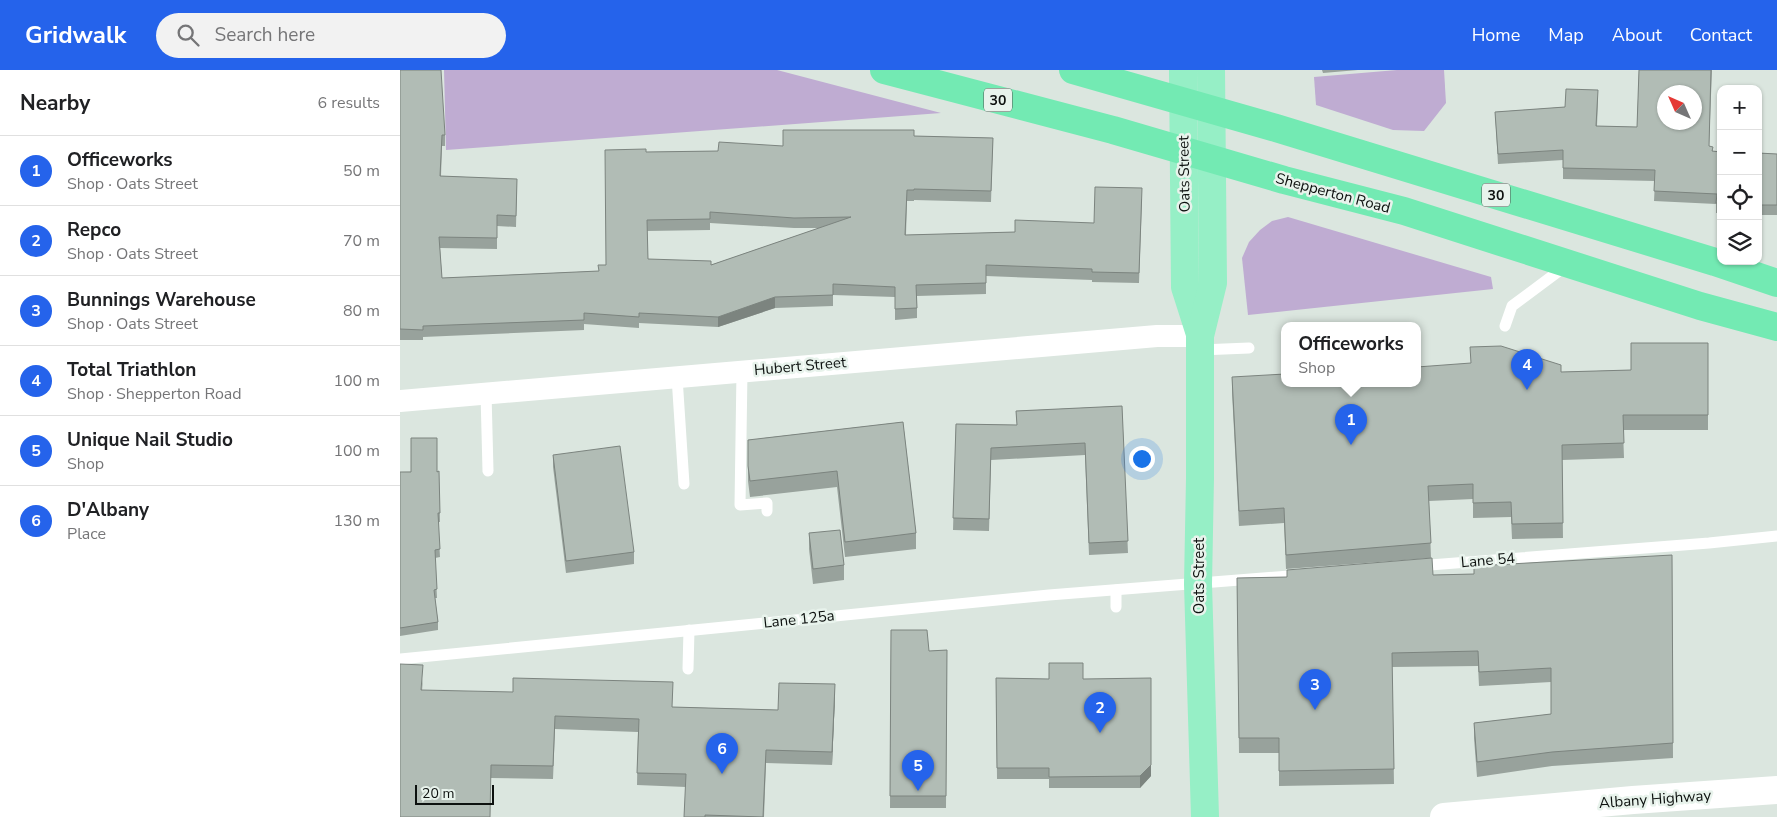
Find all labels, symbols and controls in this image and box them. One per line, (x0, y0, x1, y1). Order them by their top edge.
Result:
search box (156, 13, 506, 58)
text: Gridwalk (25, 19, 126, 51)
icon: search (174, 21, 202, 49)
text: Search here (214, 22, 315, 48)
text: Home (1472, 23, 1520, 47)
text: Map (1548, 23, 1584, 47)
text: About (1612, 23, 1662, 47)
text: Contact (1690, 23, 1752, 47)
north arrow (1657, 85, 1702, 130)
map controls (1717, 85, 1762, 265)
button: + (1717, 85, 1762, 130)
road number: 30 (984, 88, 1012, 112)
text: Nearby (20, 89, 90, 117)
text: 6 results (318, 92, 380, 114)
button: − (1717, 130, 1762, 175)
street label: Oats Street (1173, 135, 1195, 213)
text: Officeworks (67, 147, 173, 173)
text: 1 (31, 160, 41, 182)
text: 50 m (343, 160, 380, 182)
street label: Shepperton Road (1274, 168, 1392, 218)
text: Shop · Oats Street (67, 173, 198, 195)
button: locate (1717, 175, 1762, 220)
road number: 30 (1482, 184, 1510, 206)
text: Repco (67, 217, 121, 243)
button: layers (1717, 220, 1762, 265)
text: 2 (31, 230, 41, 252)
text: 70 m (343, 230, 380, 252)
text: Shop · Oats Street (67, 243, 198, 265)
text: Bunnings Warehouse (67, 287, 256, 313)
text: 3 (31, 300, 41, 322)
text: 80 m (343, 300, 380, 322)
text: Shop · Oats Street (67, 313, 198, 335)
popup (1281, 322, 1421, 387)
text: Officeworks (1298, 331, 1404, 357)
pin: 4 (1511, 349, 1543, 390)
street label: Hubert Street (753, 352, 848, 380)
text: Total Triathlon (67, 357, 197, 383)
text: Shop (1298, 357, 1335, 379)
text: 4 (31, 370, 41, 392)
text: 100 m (333, 370, 380, 392)
text: Shop · Shepperton Road (67, 383, 242, 405)
pin: 1 (1335, 404, 1367, 445)
text: Unique Nail Studio (67, 427, 233, 453)
text: 5 (31, 440, 41, 462)
text: 100 m (333, 440, 380, 462)
your location (1129, 446, 1155, 472)
text: Shop (67, 453, 104, 475)
text: D'Albany (67, 497, 149, 523)
text: 6 (31, 510, 41, 532)
text: 130 m (333, 510, 380, 532)
text: Place (67, 523, 106, 545)
street label: Oats Street (1189, 537, 1209, 614)
street label: Lane 54 (1460, 548, 1516, 572)
street label: Lane 125a (762, 605, 836, 633)
pin: 3 (1299, 669, 1331, 710)
pin: 2 (1084, 692, 1116, 733)
pin: 6 (706, 733, 738, 774)
pin: 5 (902, 750, 934, 791)
scale bar (415, 782, 494, 805)
text: 20 m (422, 784, 454, 803)
street label: Albany Highway (1598, 785, 1712, 813)

